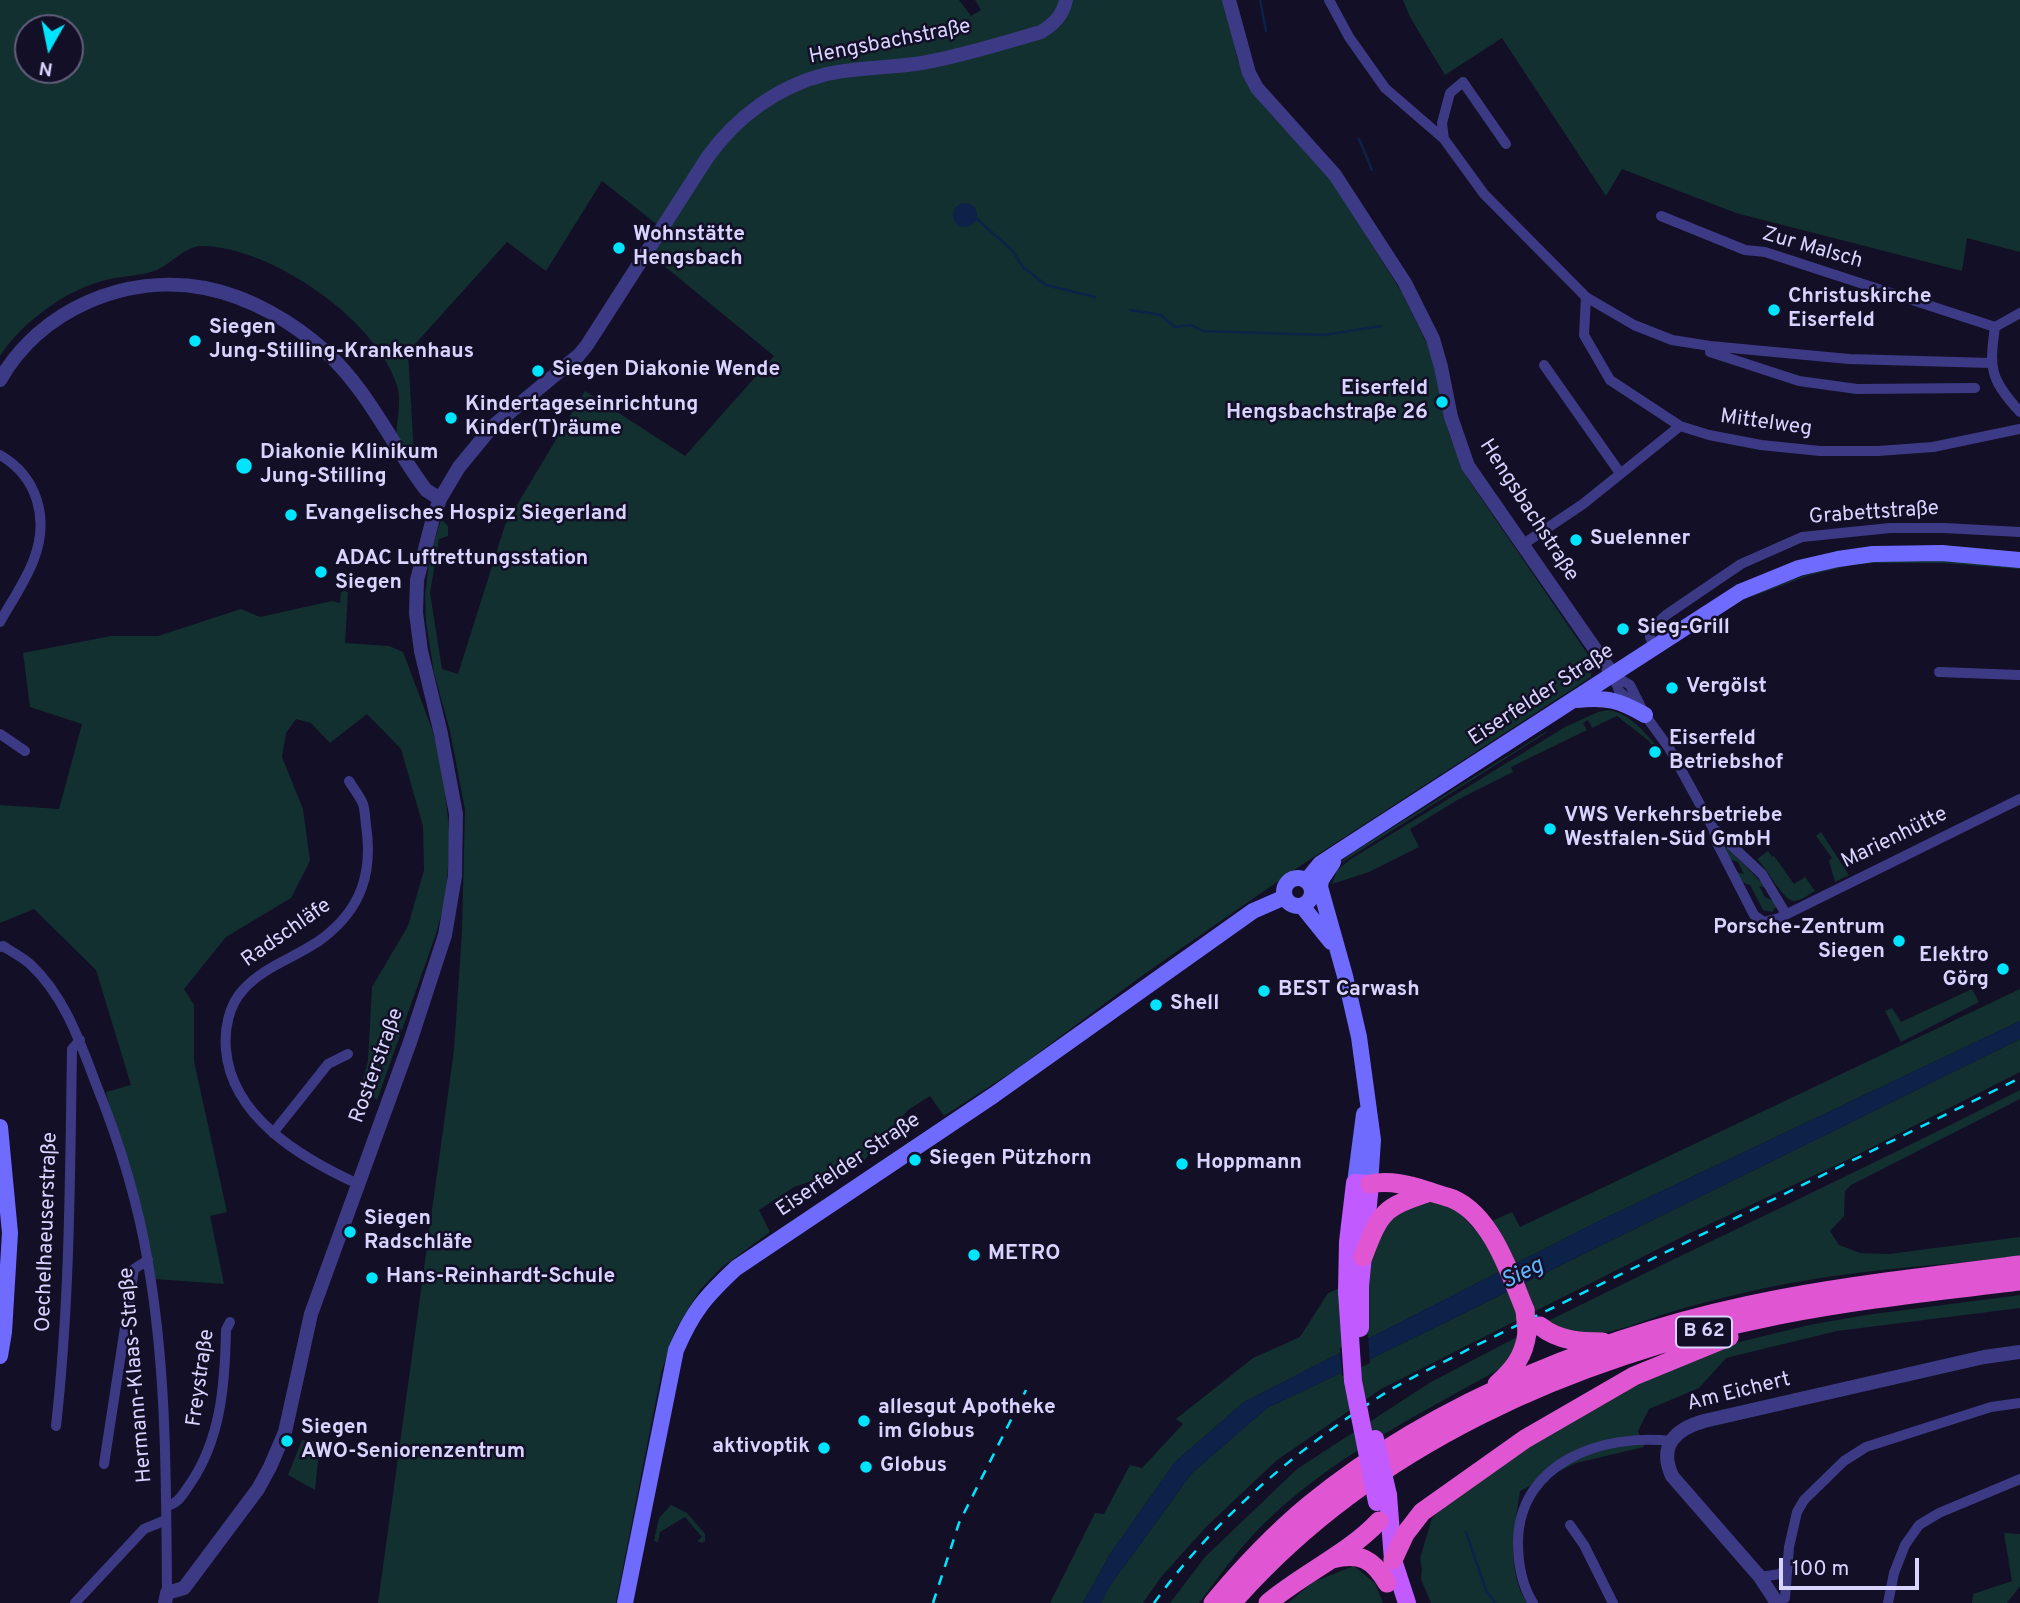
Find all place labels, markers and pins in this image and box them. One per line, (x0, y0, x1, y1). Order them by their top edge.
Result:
place label: Wohnstätte Hengsbach (633, 223, 745, 273)
marker: Wohnstätte Hengsbach (611, 240, 627, 256)
place label: Christuskirche Eiserfeld (1788, 285, 1931, 335)
marker: Christuskirche Eiserfeld (1766, 302, 1782, 318)
place label: Siegen Jung-Stilling-Krankenhaus (209, 316, 474, 366)
marker: Siegen Jung-Stilling-Krankenhaus (187, 333, 203, 349)
place label: Siegen Diakonie Wende (552, 358, 780, 384)
marker: Siegen Diakonie Wende (530, 363, 546, 379)
place label: Eiserfeld Hengsbachstraße 26 (1226, 377, 1428, 427)
place label: Kindertageseinrichtung Kinder(T)räume (465, 393, 698, 443)
marker: Eiserfeld Hengsbachstraße 26 (1434, 394, 1450, 410)
marker: Kindertageseinrichtung Kinder(T)räume (443, 410, 459, 426)
place label: Diakonie Klinikum Jung-Stilling (260, 441, 438, 491)
marker: Diakonie Klinikum Jung-Stilling (234, 456, 254, 476)
place label: Evangelisches Hospiz Siegerland (305, 502, 627, 528)
marker: Evangelisches Hospiz Siegerland (283, 507, 299, 523)
place label: Suelenner (1590, 527, 1690, 553)
marker: Suelenner (1568, 532, 1584, 548)
place label: ADAC Luftrettungsstation Siegen (335, 547, 588, 597)
marker: ADAC Luftrettungsstation Siegen (313, 564, 329, 580)
place label: Sieg-Grill (1637, 616, 1730, 642)
marker: Sieg-Grill (1615, 621, 1631, 637)
place label: Vergölst (1686, 675, 1767, 701)
marker: Vergölst (1664, 680, 1680, 696)
place label: Eiserfeld Betriebshof (1669, 727, 1783, 777)
marker: Eiserfeld Betriebshof (1647, 744, 1663, 760)
place label: VWS Verkehrsbetriebe Westfalen-Süd GmbH (1564, 804, 1782, 854)
marker: VWS Verkehrsbetriebe Westfalen-Süd GmbH (1542, 821, 1558, 837)
place label: Porsche-Zentrum Siegen (1713, 916, 1885, 966)
marker: Porsche-Zentrum Siegen (1891, 933, 1907, 949)
place label: Elektro Görg (1919, 944, 1989, 994)
marker: Elektro Görg (1995, 961, 2011, 977)
place label: BEST Carwash (1278, 978, 1420, 1004)
marker: BEST Carwash (1256, 983, 1272, 999)
place label: Shell (1170, 992, 1219, 1018)
marker: Shell (1148, 997, 1164, 1013)
place label: Siegen Pützhorn (929, 1147, 1092, 1173)
place label: Hoppmann (1196, 1151, 1302, 1177)
marker: Siegen Pützhorn (907, 1152, 923, 1168)
marker: Hoppmann (1174, 1156, 1190, 1172)
place label: Siegen Radschläfe (364, 1207, 472, 1257)
marker: Siegen Radschläfe (342, 1224, 358, 1240)
place label: METRO (988, 1242, 1060, 1268)
marker: METRO (966, 1247, 982, 1263)
place label: Hans-Reinhardt-Schule (386, 1265, 615, 1291)
marker: Hans-Reinhardt-Schule (364, 1270, 380, 1286)
place label: allesgut Apotheke im Globus (878, 1396, 1056, 1446)
marker: allesgut Apotheke im Globus (856, 1413, 872, 1429)
place label: Siegen AWO-Seniorenzentrum (301, 1416, 525, 1466)
marker: Siegen AWO-Seniorenzentrum (279, 1433, 295, 1449)
place label: aktivoptik (712, 1435, 810, 1461)
marker: aktivoptik (816, 1440, 832, 1456)
place label: Globus (880, 1454, 947, 1480)
marker: Globus (858, 1459, 874, 1475)

